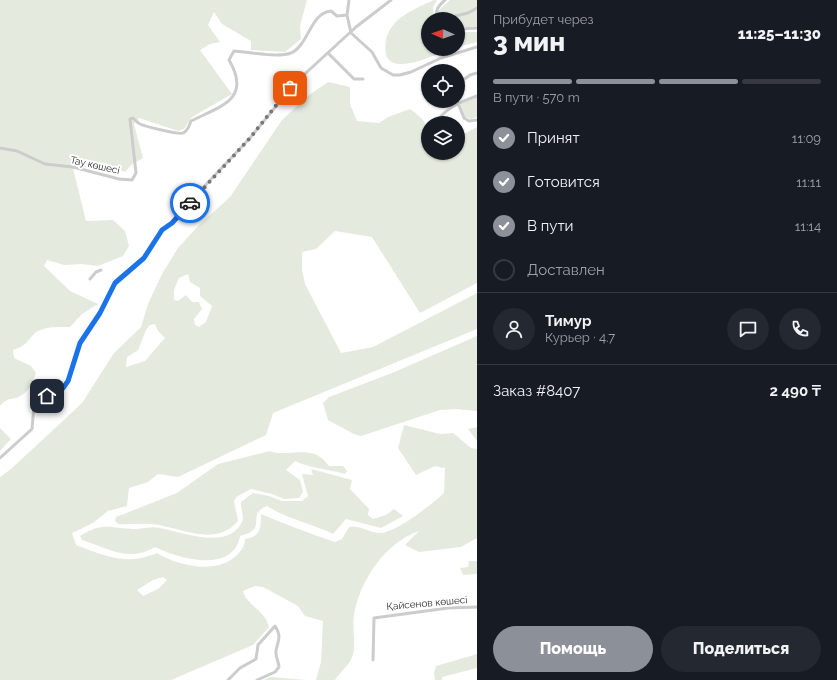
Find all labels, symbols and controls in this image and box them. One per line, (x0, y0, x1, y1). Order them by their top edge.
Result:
north arrow (421, 12, 465, 56)
map controls (421, 12, 465, 160)
text: Прибудет через (493, 12, 593, 27)
text: 11:25–11:30 (738, 25, 821, 43)
text: 3 мин (493, 27, 565, 57)
button: locate (421, 64, 465, 108)
pin (273, 71, 307, 105)
icon: bag (279, 77, 301, 99)
text: В пути · 570 m (493, 90, 580, 105)
button: layers (421, 116, 465, 160)
icon: check (493, 127, 515, 149)
text: Принят (527, 129, 580, 147)
text: 11:09 (792, 131, 821, 146)
street label: Тау көшесі (69, 154, 121, 176)
icon: check (493, 171, 515, 193)
text: Готовится (527, 173, 600, 191)
text: 11:11 (796, 175, 821, 190)
courier (170, 183, 210, 223)
icon: car (179, 192, 201, 214)
icon: check (493, 215, 515, 237)
text: В пути (527, 217, 574, 235)
text: 11:14 (795, 219, 821, 234)
text: Доставлен (527, 261, 605, 279)
button: person (493, 308, 535, 350)
button: chat (727, 308, 769, 350)
button: phone (779, 308, 821, 350)
text: Тимур (545, 312, 591, 330)
text: Курьер · 4.7 (545, 330, 615, 345)
pin (30, 379, 64, 413)
text: Заказ #8407 (493, 382, 580, 400)
text: 2 490 ₸ (769, 382, 821, 400)
icon: home (36, 385, 58, 407)
street label: Қайсенов көшесі (386, 594, 468, 612)
button: Помощь (493, 626, 653, 672)
button: Поделиться (661, 626, 821, 672)

